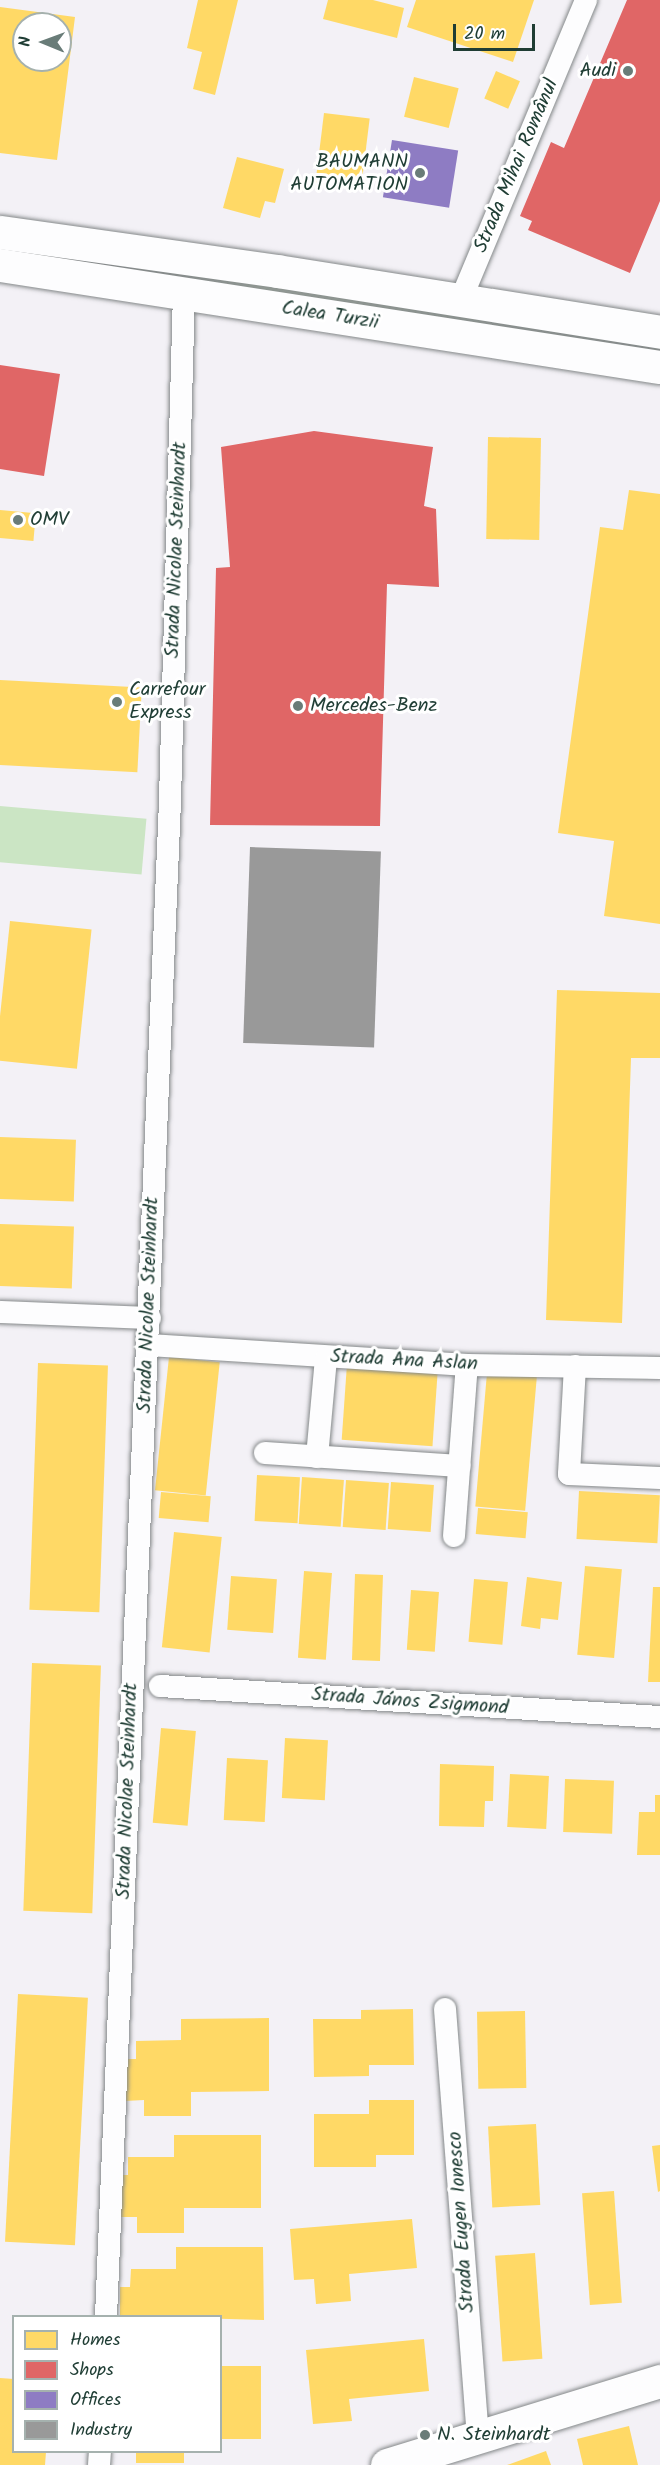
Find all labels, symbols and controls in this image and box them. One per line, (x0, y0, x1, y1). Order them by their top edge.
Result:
north arrow (12, 12, 72, 72)
scale bar (456, 12, 538, 50)
text: 20 m (464, 20, 505, 49)
text: N (13, 36, 38, 47)
place label: Audi (579, 59, 616, 83)
marker: Audi (621, 64, 635, 78)
street label: Strada Mihai Românul (470, 76, 564, 256)
place label: BAUMANN AUTOMATION (290, 150, 408, 197)
marker: BAUMANN AUTOMATION (413, 166, 427, 180)
street label: Calea Turzii (280, 296, 380, 336)
street label: Strada Nicolae Steinhardt (161, 441, 193, 659)
place label: OMV (30, 508, 69, 532)
marker: OMV (11, 513, 25, 527)
place label: Carrefour Express (129, 678, 205, 725)
place label: Mercedes-Benz (310, 694, 437, 718)
marker: Carrefour Express (110, 695, 124, 709)
marker: Mercedes-Benz (291, 699, 305, 713)
street label: Strada Nicolae Steinhardt (133, 1196, 165, 1414)
street label: Strada Ana Aslan (330, 1345, 478, 1377)
street label: Strada Nicolae Steinhardt (112, 1682, 144, 1900)
street label: Strada János Zsigmond (311, 1683, 509, 1721)
street label: Strada Eugen Ionesco (444, 2131, 480, 2313)
legend (12, 2315, 222, 2453)
text: Homes (70, 2326, 120, 2355)
text: Shops (70, 2356, 114, 2385)
text: Offices (70, 2386, 121, 2415)
text: Industry (70, 2416, 132, 2445)
place label: N. Steinhardt (437, 2423, 551, 2447)
marker: N. Steinhardt (418, 2428, 432, 2442)

